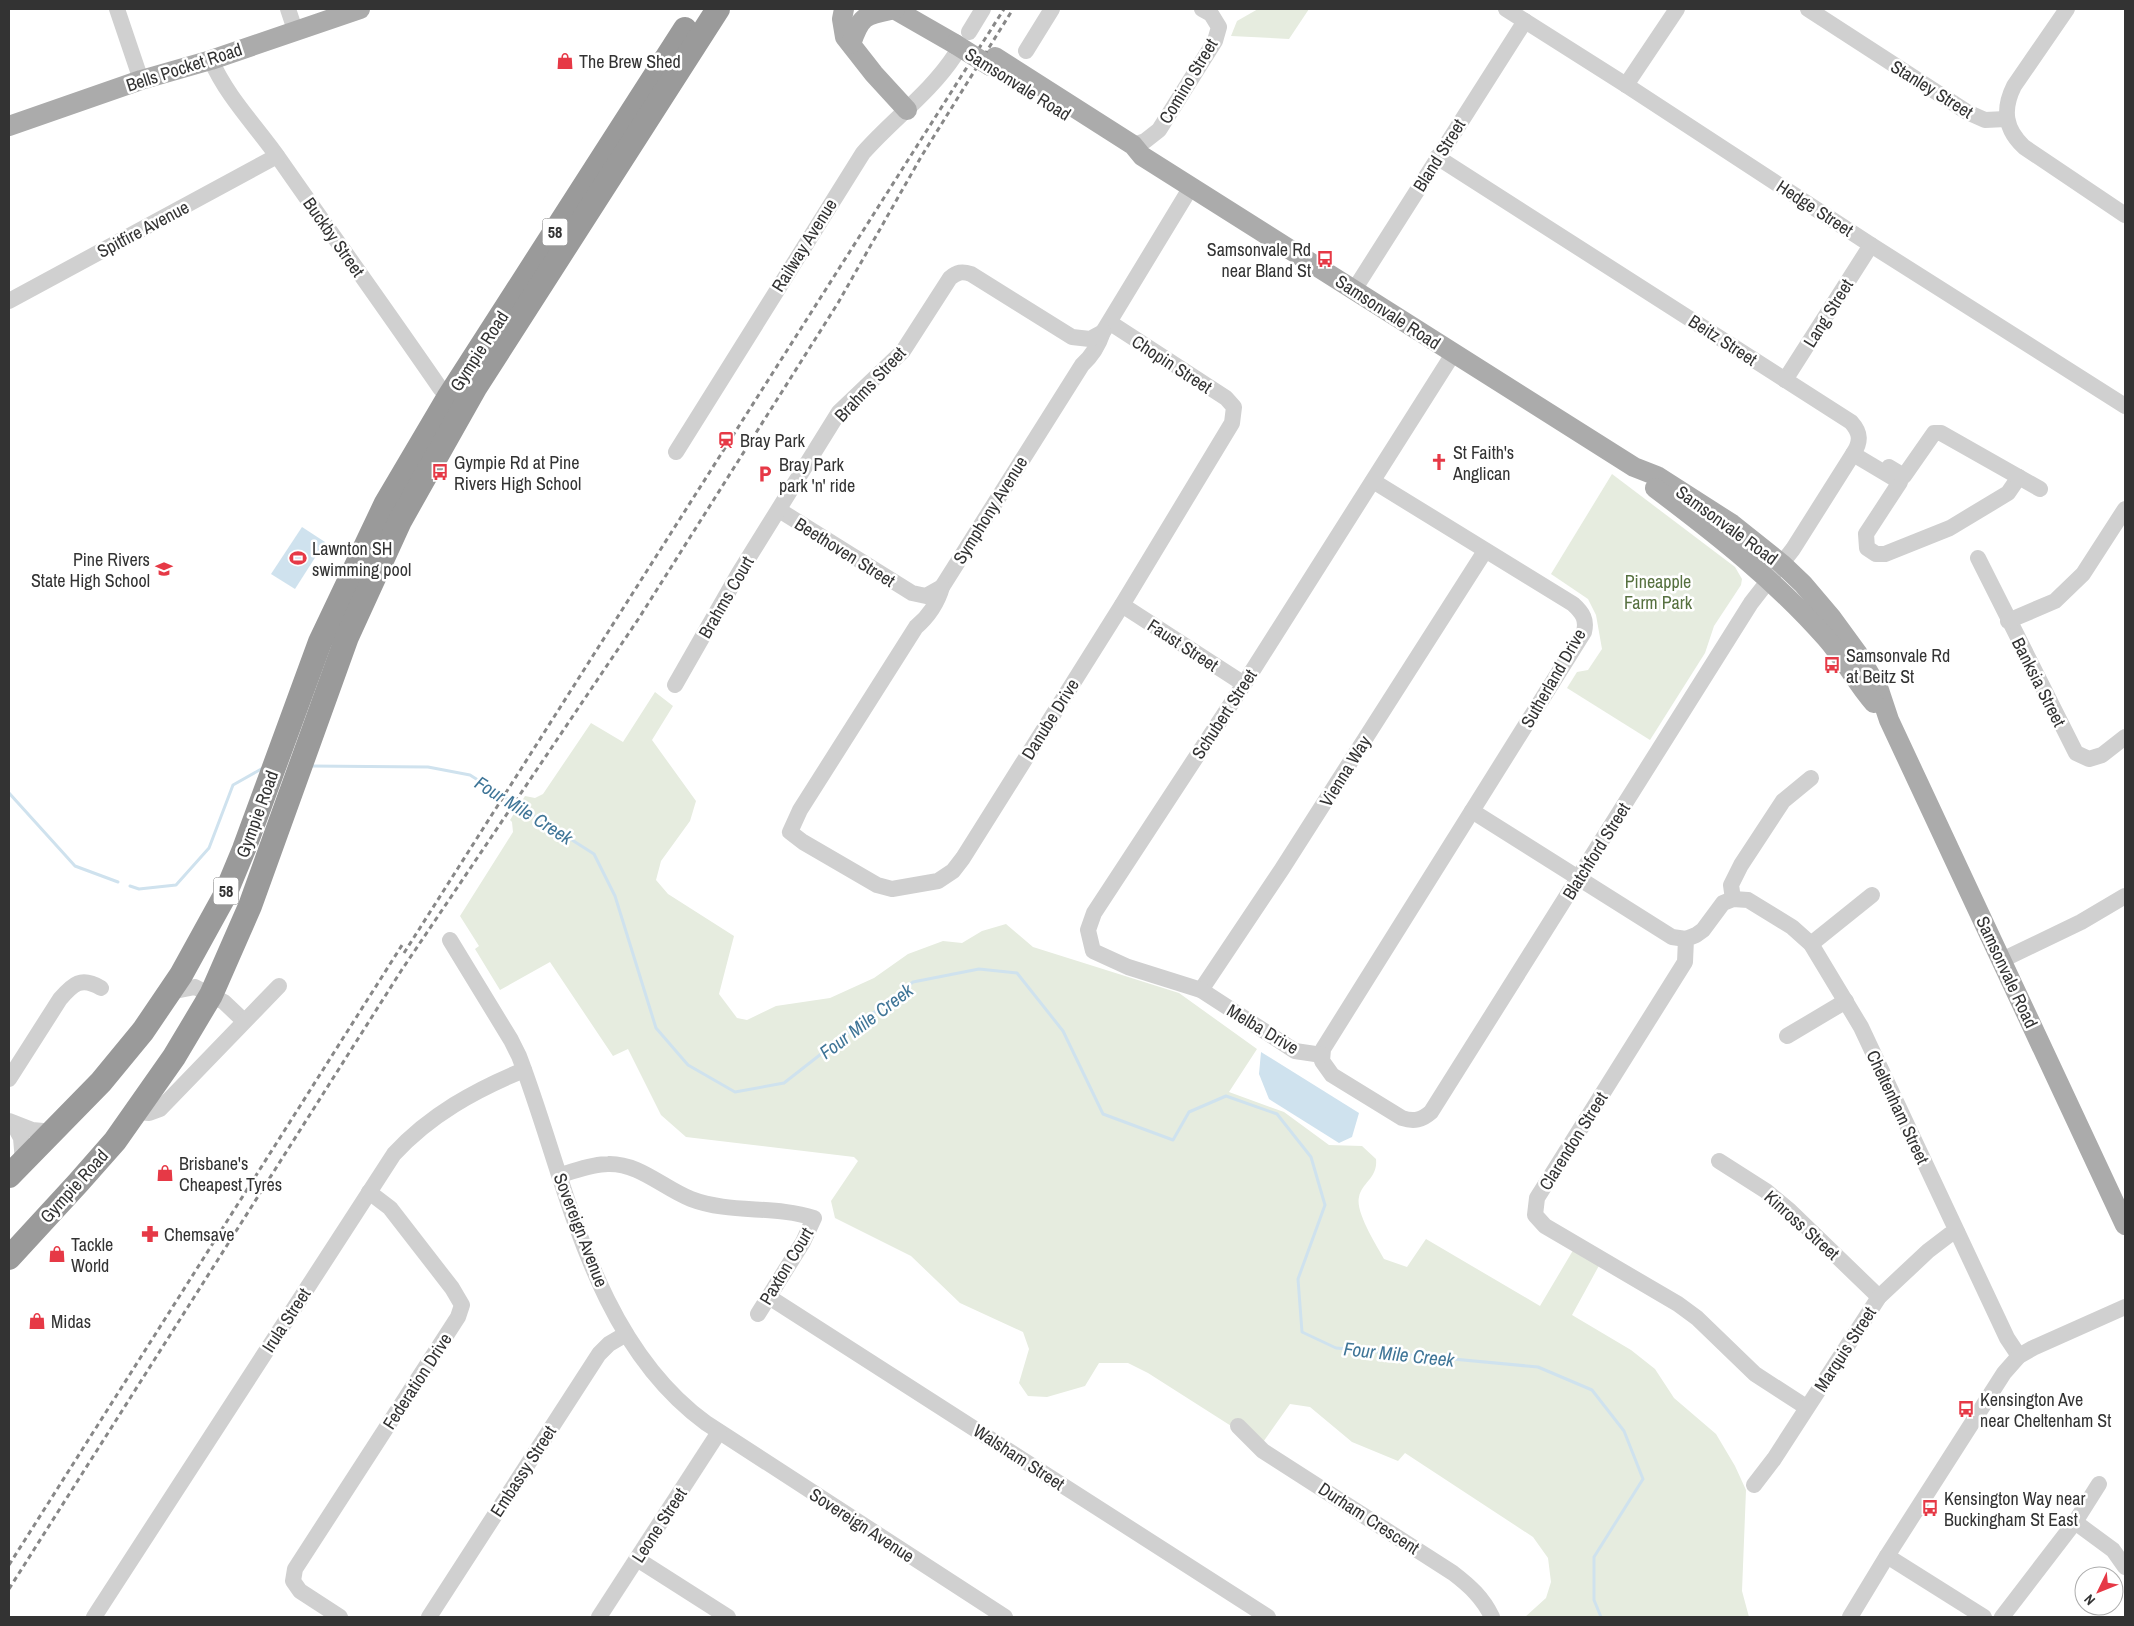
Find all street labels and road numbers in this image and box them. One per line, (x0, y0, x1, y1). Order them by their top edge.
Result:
street label: Comino Street (1153, 34, 1223, 128)
street label: Bells Pocket Road (123, 36, 245, 98)
street label: Samsonvale Road (960, 41, 1076, 127)
street label: Stanley Street (1886, 54, 1978, 124)
street label: Bland Street (1407, 114, 1471, 196)
street label: Hedge Street (1772, 174, 1858, 242)
street label: Buckby Street (297, 192, 371, 282)
street label: Spitfire Avenue (93, 194, 193, 264)
street label: Railway Avenue (765, 194, 843, 296)
road number: 58 (542, 218, 568, 246)
street label: Samsonvale Road (1331, 269, 1445, 355)
street label: Lang Street (1797, 274, 1859, 352)
street label: Gympie Road (444, 306, 514, 396)
street label: Beitz Street (1684, 309, 1762, 371)
street label: Chopin Street (1127, 329, 1217, 399)
street label: Brahms Street (829, 341, 911, 427)
street label: Symphony Avenue (947, 451, 1033, 569)
street label: Samsonvale Road (1671, 479, 1783, 571)
street label: Beethoven Street (790, 511, 900, 593)
street label: Brahms Court (692, 551, 760, 643)
street label: Faust Street (1143, 613, 1223, 677)
street label: Sutherland Drive (1514, 624, 1592, 732)
street label: Banksia Street (2006, 633, 2072, 731)
street label: Schubert Street (1186, 664, 1262, 764)
street label: Danube Drive (1015, 674, 1085, 764)
street label: Vienna Way (1313, 730, 1377, 811)
street label: Gympie Road (230, 767, 284, 861)
street label: Blatchford Street (1556, 798, 1636, 904)
road number: 58 (214, 878, 238, 904)
street label: Samsonvale Road (1970, 912, 2044, 1032)
street label: Melba Drive (1222, 998, 1304, 1060)
street label: Cheltenham Street (1861, 1046, 1935, 1168)
street label: Clarendon Street (1533, 1087, 1613, 1195)
street label: Gympie Road (34, 1144, 114, 1228)
street label: Sovereign Avenue (548, 1169, 614, 1291)
street label: Kinross Street (1759, 1184, 1845, 1266)
street label: Paxton Court (753, 1223, 819, 1309)
street label: Irula Street (256, 1283, 316, 1357)
street label: Marquis Street (1808, 1302, 1882, 1396)
street label: Federation Drive (377, 1328, 457, 1434)
street label: Walsham Street (968, 1418, 1070, 1496)
street label: Embassy Street (484, 1421, 562, 1521)
street label: Durham Crescent (1314, 1476, 1424, 1560)
street label: Sovereign Avenue (805, 1482, 919, 1568)
street label: Leone Street (625, 1483, 693, 1567)

